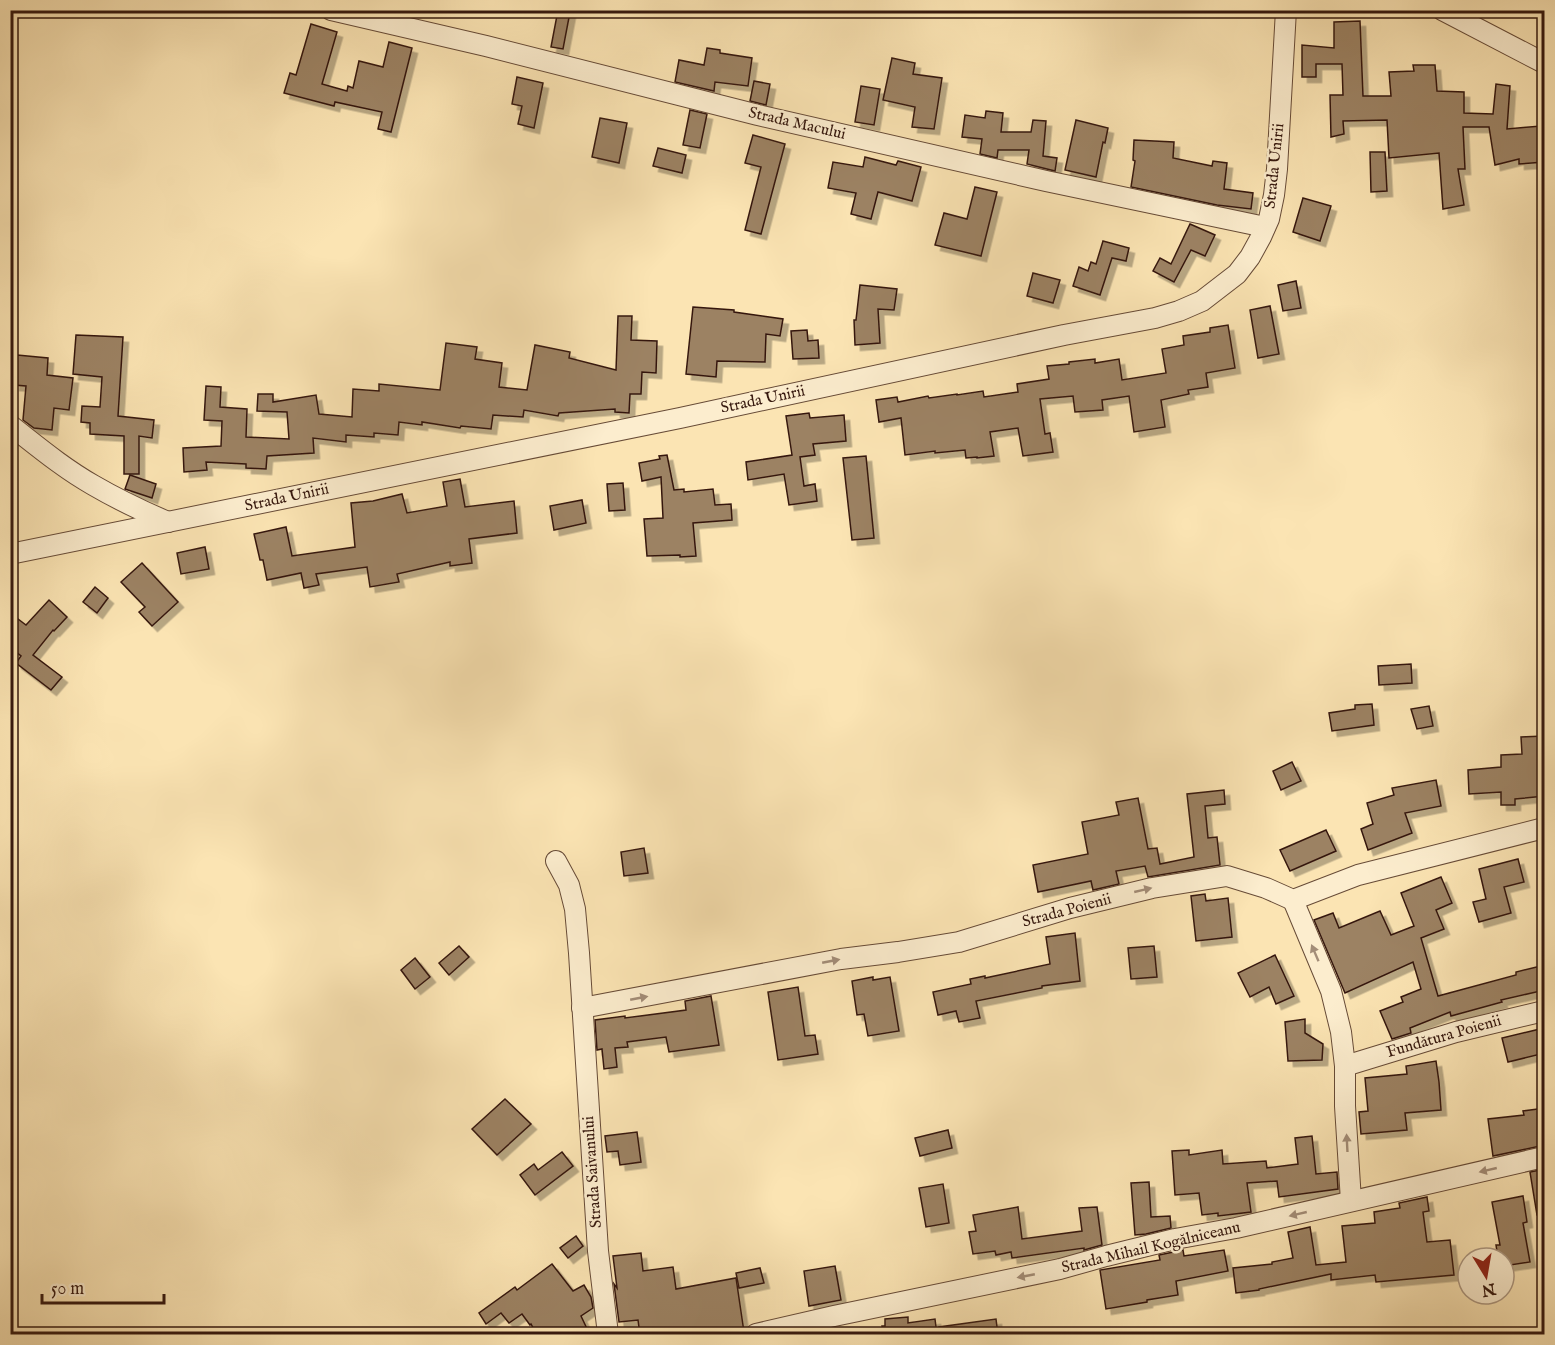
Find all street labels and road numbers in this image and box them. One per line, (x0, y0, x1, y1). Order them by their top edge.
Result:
street label: Strada Macului (746, 103, 848, 145)
street label: Strada Unirii (1261, 122, 1289, 210)
street label: Strada Unirii (719, 381, 807, 419)
street label: Strada Unirii (243, 479, 331, 517)
street label: Strada Poienii (1020, 889, 1114, 933)
street label: Fundătura Poienii (1384, 1011, 1504, 1063)
street label: Strada Saivanului (579, 1115, 607, 1229)
street label: Strada Mihail Kogălniceanu (1060, 1218, 1242, 1278)

